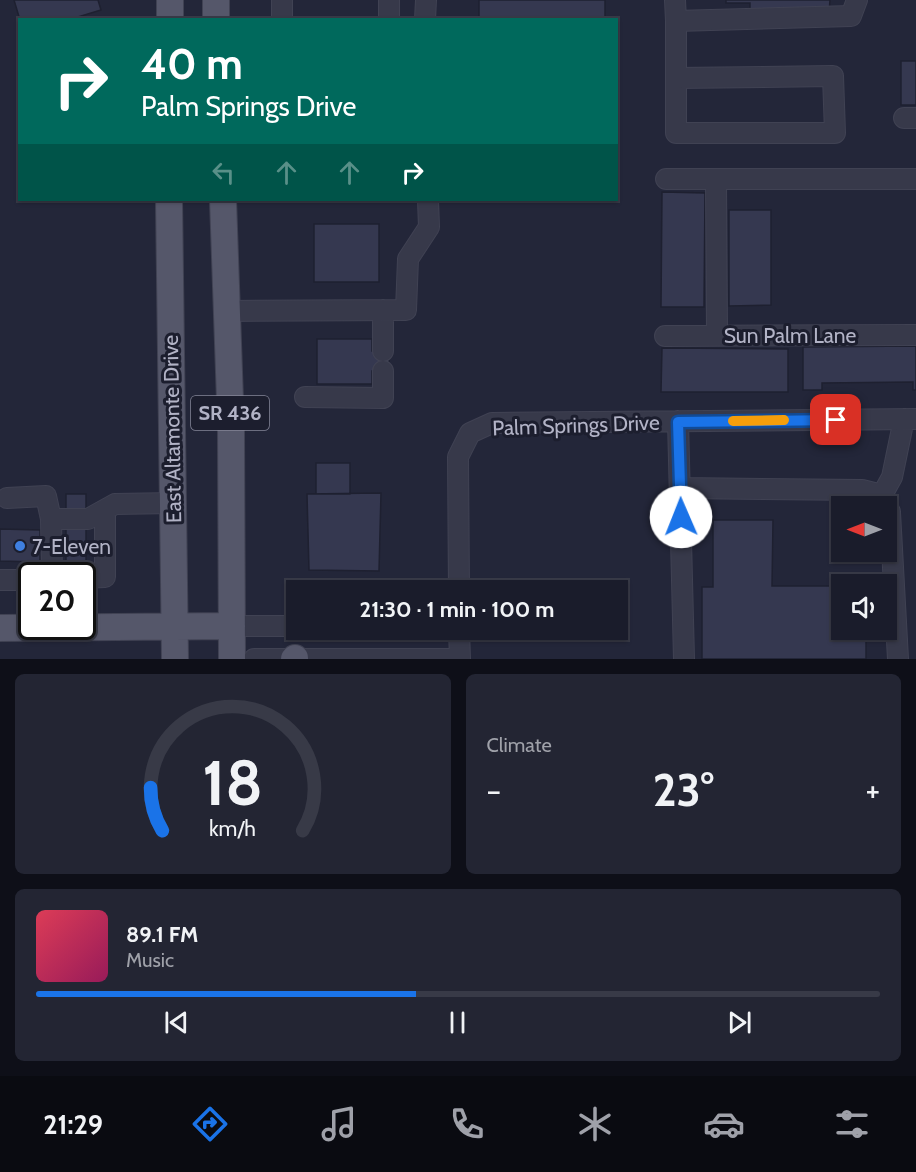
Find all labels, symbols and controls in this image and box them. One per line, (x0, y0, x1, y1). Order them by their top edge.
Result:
text: 40 m (141, 38, 243, 90)
icon: right (42, 42, 120, 120)
text: Palm Springs Drive (141, 90, 356, 123)
icon: left (207, 156, 240, 189)
icon: ahead (270, 156, 303, 189)
icon: ahead (333, 156, 366, 189)
icon: right (396, 156, 429, 189)
street label: Sun Palm Lane (724, 323, 857, 348)
street label: East Altamonte Drive (158, 334, 186, 523)
pin (810, 394, 861, 445)
road number: SR 436 (191, 396, 269, 430)
icon: arrive (819, 403, 852, 436)
street label: Palm Springs Drive (492, 410, 660, 440)
position arrow (649, 485, 713, 549)
north arrow (831, 496, 897, 562)
map controls (831, 496, 897, 640)
place label: 7-Eleven (32, 534, 111, 559)
marker: 7-Eleven (13, 539, 27, 553)
speed limit sign: 20 (18, 562, 96, 640)
button: sound (831, 574, 897, 640)
text: 21:30 · 1 min · 100 m (360, 596, 554, 623)
text: Climate (487, 733, 552, 757)
text: 18 (202, 745, 263, 821)
text: 23° (653, 763, 714, 817)
text: − (487, 770, 501, 810)
text: + (865, 770, 880, 810)
text: km/h (209, 815, 256, 841)
text: 89.1 FM (126, 921, 198, 948)
text: Music (126, 948, 174, 972)
icon: previous (160, 1006, 193, 1039)
icon: pause (441, 1006, 474, 1039)
icon: next (723, 1006, 756, 1039)
icon: directions (189, 1103, 231, 1145)
icon: music (318, 1103, 360, 1145)
icon: phone (446, 1103, 488, 1145)
icon: climate (574, 1103, 616, 1145)
icon: car (703, 1103, 745, 1145)
icon: filters (831, 1103, 873, 1145)
text: 21:29 (43, 1108, 103, 1141)

